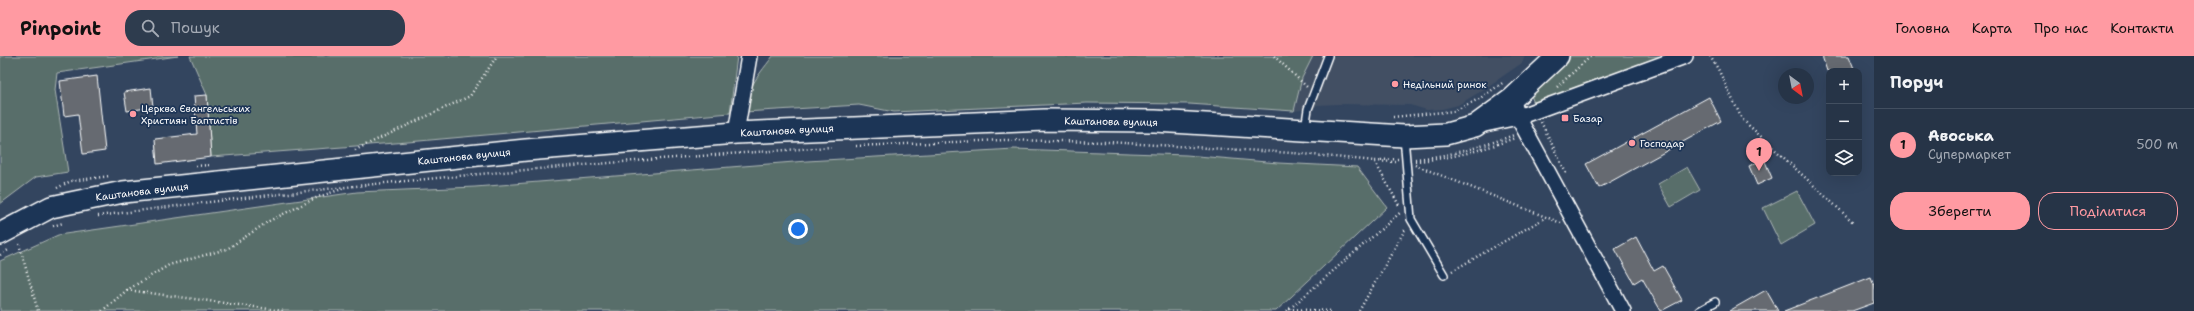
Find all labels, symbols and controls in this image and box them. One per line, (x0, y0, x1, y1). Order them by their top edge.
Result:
search box (125, 10, 405, 46)
text: Pinpoint (20, 16, 101, 41)
icon: search (139, 17, 161, 39)
text: Пошук (171, 18, 220, 38)
text: Головна (1895, 19, 1950, 37)
text: Карта (1972, 19, 2012, 37)
text: Про нас (2034, 19, 2088, 37)
text: Контакти (2110, 19, 2174, 37)
north arrow (1778, 68, 1814, 104)
map controls (1826, 68, 1862, 176)
button: + (1826, 68, 1862, 104)
text: Поруч (1890, 71, 1943, 93)
place label: Недільний ринок (1403, 78, 1487, 91)
marker: Недільний ринок (1390, 79, 1400, 89)
place label: Церква Євангельських Християн Баптистів (141, 102, 250, 127)
button: − (1826, 104, 1862, 140)
marker: Церква Євангельських Християн Баптистів (128, 109, 138, 119)
place label: Базар (1573, 112, 1603, 125)
marker: Базар (1560, 113, 1570, 123)
street label: Каштанова вулиця (1064, 114, 1158, 129)
street label: Каштанова вулиця (740, 122, 834, 139)
text: Авоська (1928, 126, 1994, 146)
text: 1 (1900, 136, 1906, 153)
text: 500 m (2136, 136, 2178, 153)
place label: Господар (1640, 137, 1685, 150)
marker: Господар (1627, 138, 1637, 148)
pin: 1 (1746, 138, 1772, 171)
button: layers (1826, 140, 1862, 176)
street label: Каштанова вулиця (417, 145, 511, 168)
text: Супермаркет (1928, 146, 2011, 163)
street label: Каштанова вулиця (95, 179, 189, 204)
button: Зберегти (1890, 192, 2030, 230)
button: Поділитися (2038, 192, 2178, 230)
your location (788, 219, 808, 239)

